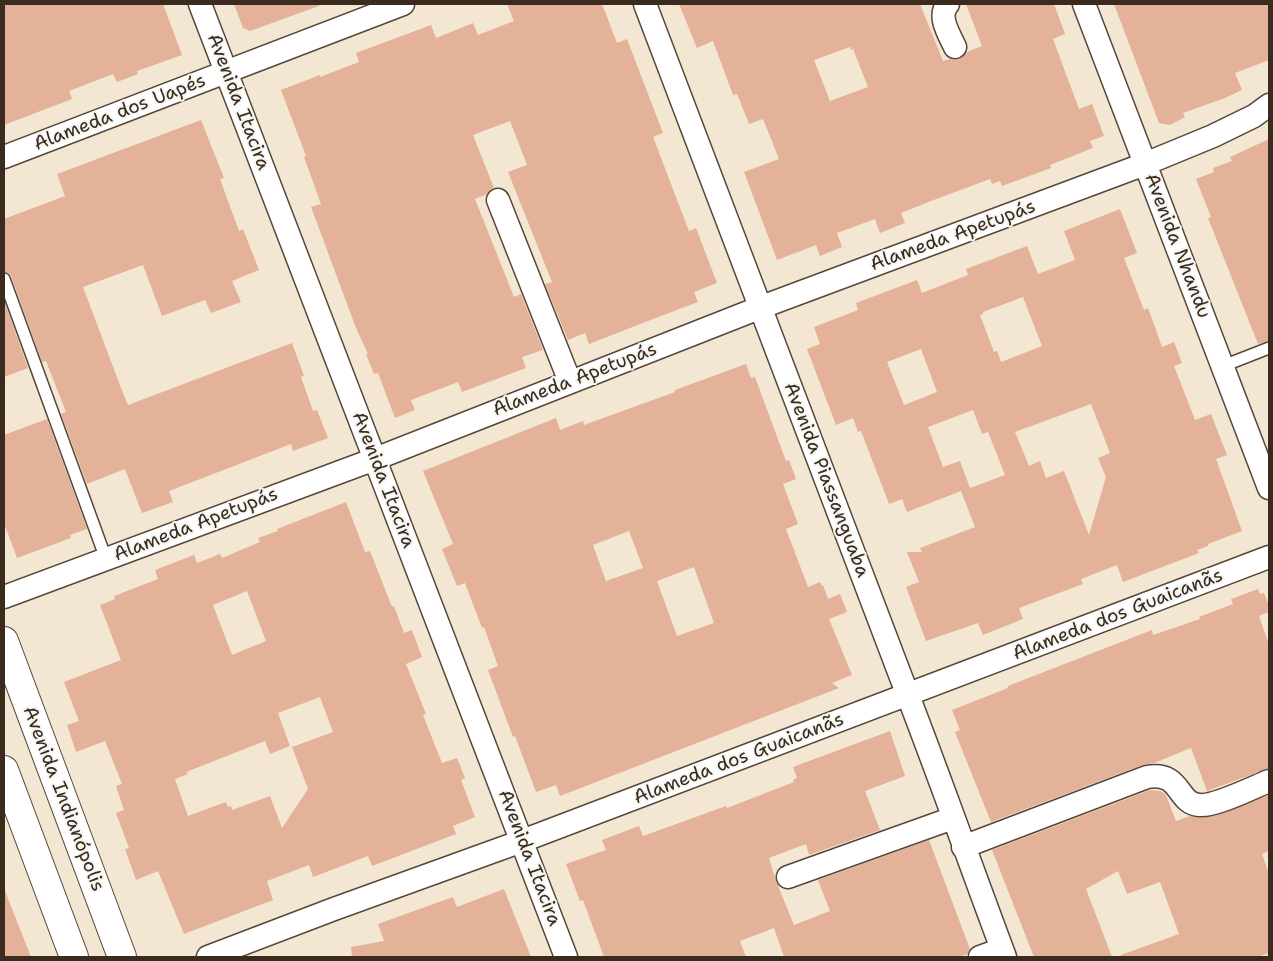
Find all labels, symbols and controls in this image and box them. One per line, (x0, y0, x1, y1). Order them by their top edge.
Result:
street label: Avenida Itacira (202, 31, 274, 173)
street label: Alameda dos Uapés (31, 70, 209, 156)
street label: Avenida Nhandu (1139, 170, 1215, 322)
street label: Alameda Apetupás (867, 195, 1039, 277)
street label: Alameda Apetupás (490, 338, 660, 422)
street label: Avenida Piassanguaba (778, 379, 874, 581)
street label: Avenida Itacira (347, 409, 419, 551)
street label: Alameda Apetupás (111, 483, 281, 567)
street label: Alameda dos Guaicanãs (1010, 564, 1226, 666)
street label: Avenida Indianópolis (17, 703, 109, 895)
street label: Alameda dos Guaicanãs (631, 708, 847, 810)
street label: Avenida Itacira (493, 787, 565, 929)

